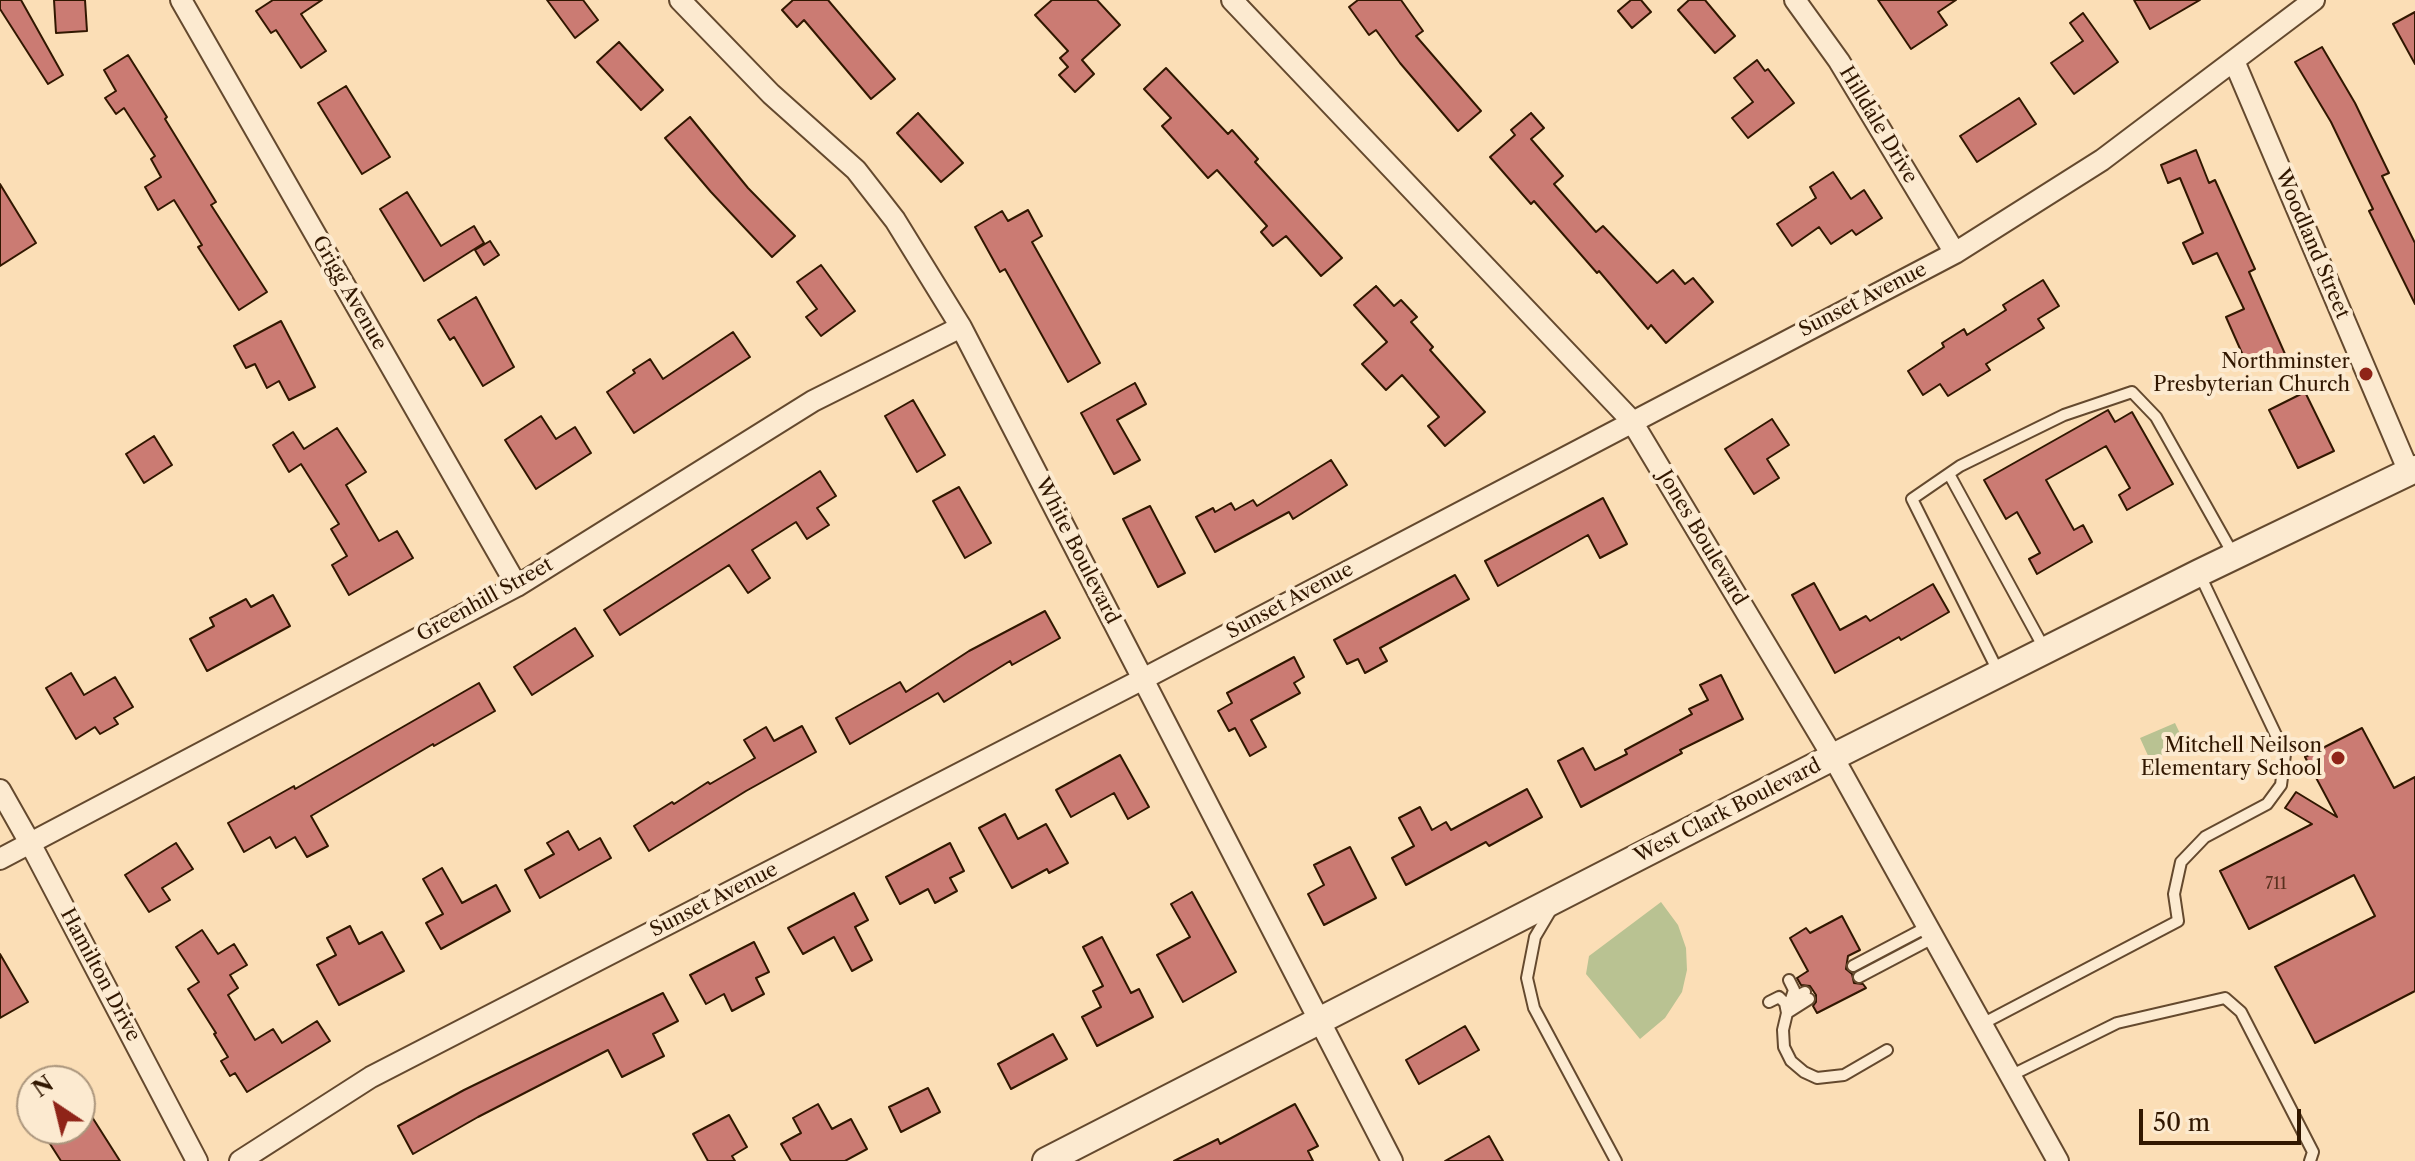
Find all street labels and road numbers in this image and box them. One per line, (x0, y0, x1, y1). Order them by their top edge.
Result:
street label: Hilldale Drive (1834, 62, 1922, 188)
street label: Woodland Street (2270, 166, 2354, 322)
street label: Grigg Avenue (307, 232, 391, 354)
street label: Sunset Avenue (1795, 257, 1931, 343)
street label: Jones Boulevard (1652, 466, 1752, 610)
street label: White Boulevard (1030, 474, 1124, 628)
street label: Greenhill Street (413, 553, 557, 647)
street label: Sunset Avenue (1222, 557, 1358, 645)
street label: West Clark Boulevard (1631, 754, 1825, 868)
street label: Sunset Avenue (646, 857, 782, 943)
street label: Hamilton Drive (55, 904, 145, 1046)

